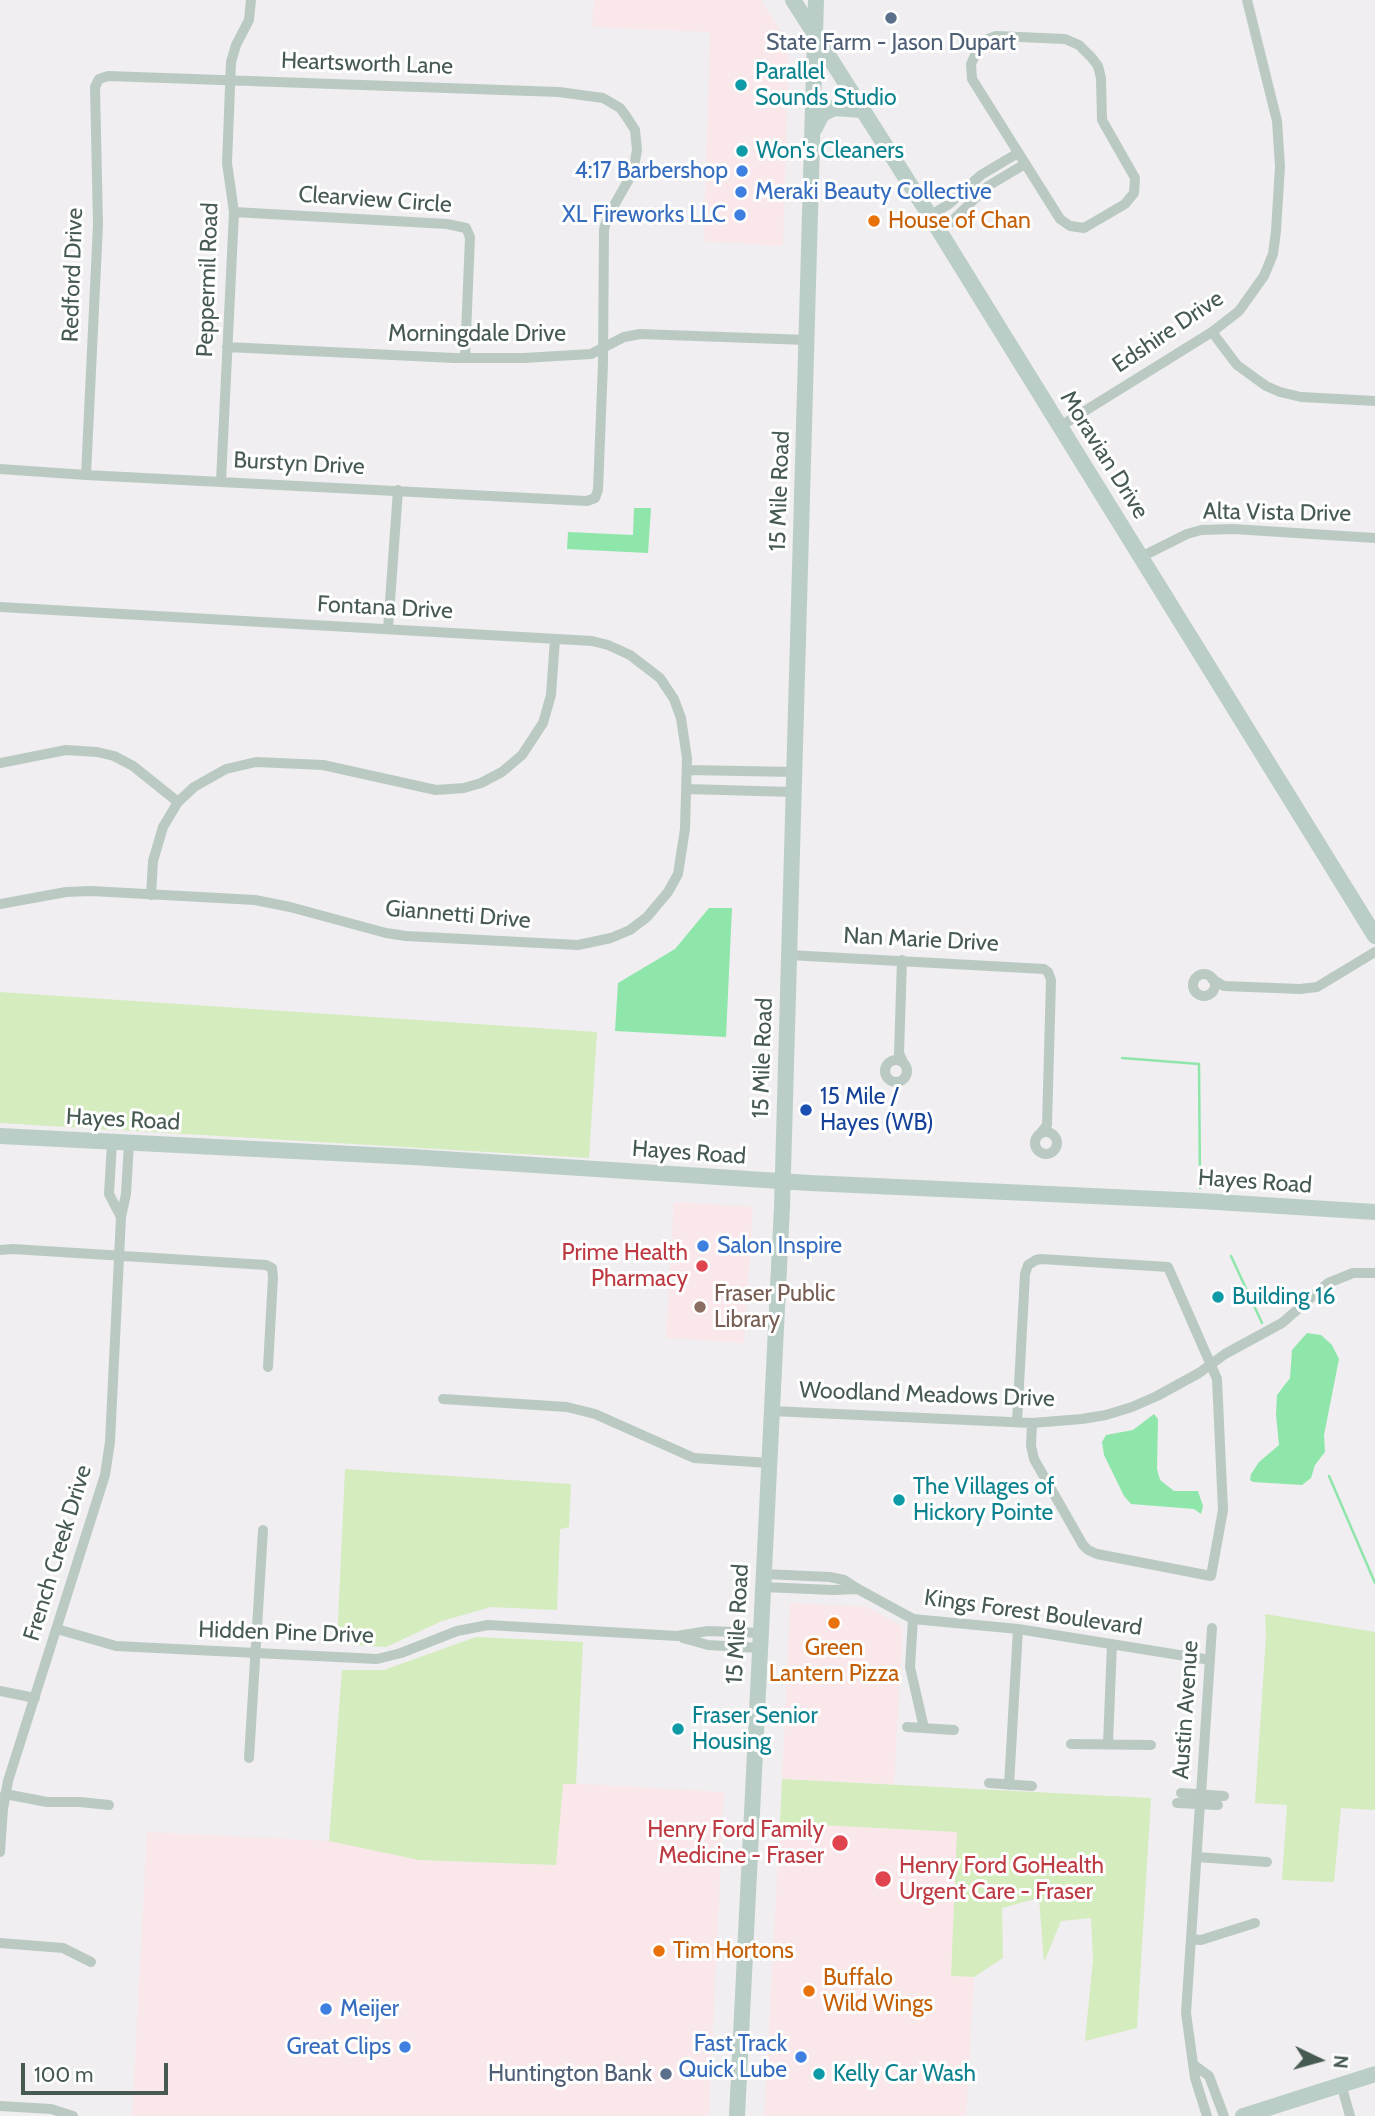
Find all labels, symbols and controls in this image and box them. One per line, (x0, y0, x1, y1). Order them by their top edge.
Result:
marker: State Farm - Jason Dupart (883, 10, 899, 26)
place label: State Farm - Jason Dupart (766, 29, 1016, 57)
street label: Heartsworth Lane (280, 47, 454, 81)
place label: Parallel Sounds Studio (755, 58, 897, 112)
marker: Parallel Sounds Studio (733, 77, 749, 93)
place label: Won's Cleaners (756, 137, 904, 165)
marker: Won's Cleaners (734, 143, 750, 159)
place label: 4:17 Barbershop (574, 157, 728, 185)
marker: 4:17 Barbershop (734, 163, 750, 179)
place label: Meraki Beauty Collective (755, 178, 992, 206)
street label: Clearview Circle (297, 181, 453, 219)
marker: Meraki Beauty Collective (733, 184, 749, 200)
place label: XL Fireworks LLC (562, 201, 726, 229)
street label: Peppermil Road (192, 202, 224, 358)
street label: Redford Drive (57, 207, 89, 343)
marker: XL Fireworks LLC (732, 207, 748, 223)
place label: House of Chan (888, 207, 1031, 235)
marker: House of Chan (866, 213, 882, 229)
street label: Edshire Drive (1107, 285, 1229, 379)
street label: Morningdale Drive (388, 320, 566, 348)
street label: Moravian Drive (1054, 386, 1154, 524)
street label: 15 Mile Road (764, 430, 796, 552)
street label: Burstyn Drive (233, 447, 365, 481)
street label: Alta Vista Drive (1203, 498, 1351, 528)
street label: Fontana Drive (316, 591, 454, 625)
street label: Giannetti Drive (384, 895, 532, 935)
street label: Nan Marie Drive (843, 922, 999, 958)
street label: 15 Mile Road (747, 997, 779, 1119)
place label: 15 Mile / Hayes (WB) (820, 1083, 934, 1137)
marker: 15 Mile / Hayes (WB) (798, 1102, 814, 1118)
street label: Hayes Road (65, 1103, 181, 1137)
street label: Hayes Road (631, 1135, 747, 1171)
street label: Hayes Road (1197, 1164, 1313, 1200)
place label: Salon Inspire (717, 1232, 842, 1260)
marker: Salon Inspire (695, 1238, 711, 1254)
place label: Prime Health Pharmacy (562, 1239, 688, 1293)
marker: Prime Health Pharmacy (694, 1258, 710, 1274)
place label: Fraser Public Library (714, 1280, 835, 1334)
place label: Building 16 (1232, 1283, 1336, 1311)
marker: Building 16 (1210, 1289, 1226, 1305)
marker: Fraser Public Library (692, 1299, 708, 1315)
street label: Woodland Meadows Drive (799, 1377, 1055, 1413)
street label: French Creek Drive (18, 1462, 98, 1644)
place label: The Villages of Hickory Pointe (913, 1473, 1054, 1527)
marker: The Villages of Hickory Pointe (891, 1492, 907, 1508)
street label: 15 Mile Road (721, 1563, 755, 1685)
street label: Kings Forest Boulevard (922, 1584, 1144, 1642)
marker: Green Lantern Pizza (826, 1615, 842, 1631)
street label: Hidden Pine Drive (198, 1616, 374, 1650)
place label: Green Lantern Pizza (769, 1634, 899, 1688)
street label: Austin Avenue (1167, 1640, 1205, 1780)
place label: Fraser Senior Housing (692, 1702, 818, 1756)
marker: Fraser Senior Housing (670, 1721, 686, 1737)
place label: Henry Ford Family Medicine - Fraser (647, 1816, 824, 1870)
marker: Henry Ford Family Medicine - Fraser (830, 1833, 850, 1853)
place label: Henry Ford GoHealth Urgent Care - Fraser (899, 1852, 1104, 1906)
marker: Henry Ford GoHealth Urgent Care - Fraser (873, 1869, 893, 1889)
place label: Tim Hortons (673, 1937, 794, 1965)
marker: Tim Hortons (651, 1943, 667, 1959)
place label: Buffalo Wild Wings (823, 1964, 933, 2018)
marker: Buffalo Wild Wings (801, 1983, 817, 1999)
place label: Meijer (340, 1995, 399, 2023)
marker: Meijer (318, 2001, 334, 2017)
north arrow (1284, 2025, 1354, 2095)
place label: Fast Track Quick Lube (679, 2030, 787, 2084)
place label: Great Clips (286, 2033, 391, 2061)
marker: Great Clips (397, 2039, 413, 2055)
marker: Fast Track Quick Lube (793, 2049, 809, 2065)
scale bar (24, 2050, 172, 2094)
text: N (1328, 2054, 1352, 2070)
place label: Huntington Bank (488, 2060, 652, 2088)
place label: Kelly Car Wash (833, 2060, 976, 2088)
text: 100 m (34, 2062, 93, 2087)
marker: Huntington Bank (658, 2066, 674, 2082)
marker: Kelly Car Wash (811, 2066, 827, 2082)

